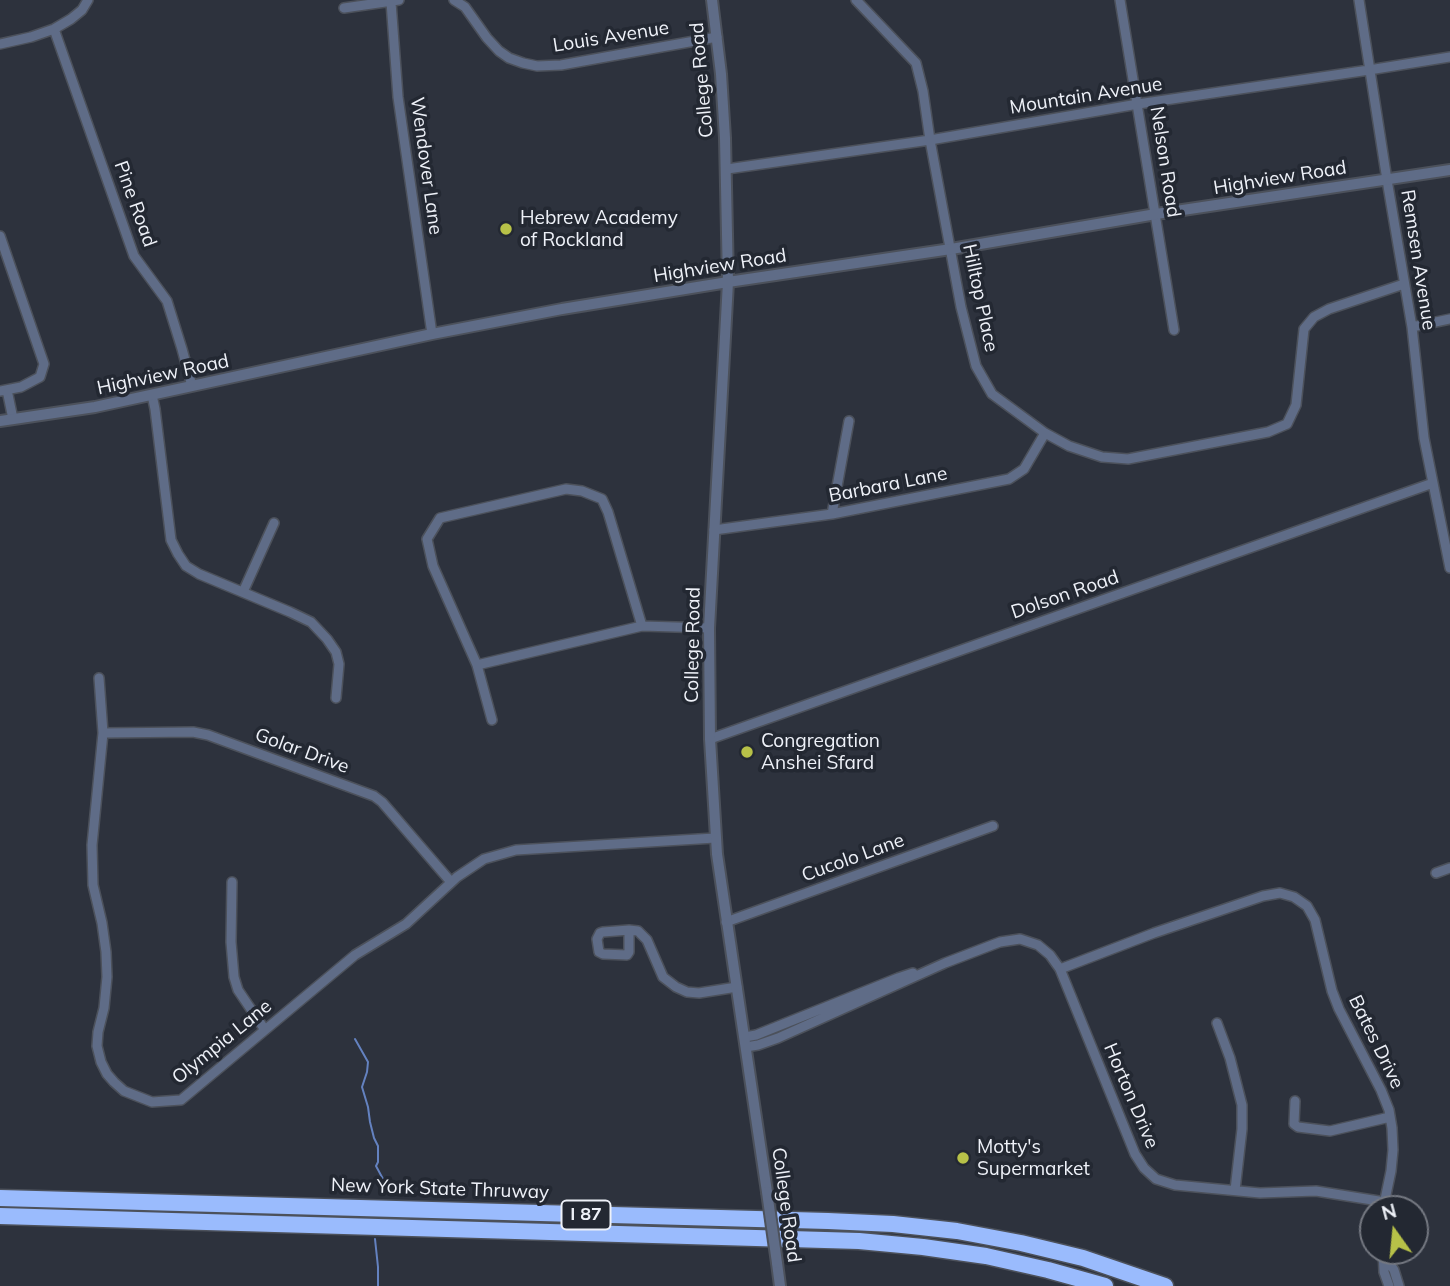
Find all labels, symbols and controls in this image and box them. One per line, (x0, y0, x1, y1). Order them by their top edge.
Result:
street label: Louis Avenue (551, 17, 671, 57)
street label: College Road (686, 21, 718, 139)
street label: Mountain Avenue (1008, 73, 1164, 119)
street label: Wendover Lane (405, 96, 447, 236)
street label: Nelson Road (1145, 105, 1185, 219)
street label: Highview Road (1212, 156, 1348, 200)
street label: Pine Road (109, 158, 161, 250)
street label: Remsen Avenue (1396, 188, 1440, 332)
place label: Hebrew Academy of Rockland (520, 207, 678, 251)
marker: Hebrew Academy of Rockland (498, 221, 514, 237)
street label: Hilltop Place (957, 242, 1003, 354)
street label: Highview Road (652, 244, 788, 288)
street label: Highview Road (95, 350, 231, 400)
street label: Barbara Lane (827, 462, 949, 508)
street label: Dolson Road (1008, 566, 1122, 624)
street label: College Road (681, 587, 705, 703)
street label: Golar Drive (252, 723, 352, 779)
place label: Congregation Anshei Sfard (761, 730, 880, 774)
marker: Congregation Anshei Sfard (739, 744, 755, 760)
street label: Cucolo Lane (799, 829, 907, 887)
street label: Bates Drive (1344, 991, 1408, 1093)
street label: Olympia Lane (168, 995, 276, 1089)
street label: Horton Drive (1099, 1040, 1163, 1152)
place label: Motty's Supermarket (977, 1136, 1090, 1180)
street label: College Road (767, 1146, 805, 1264)
marker: Motty's Supermarket (955, 1150, 971, 1166)
street label: New York State Thruway (331, 1174, 549, 1204)
north arrow (1359, 1195, 1429, 1265)
text: N (1379, 1198, 1399, 1225)
road number: I 87 (562, 1200, 610, 1230)

